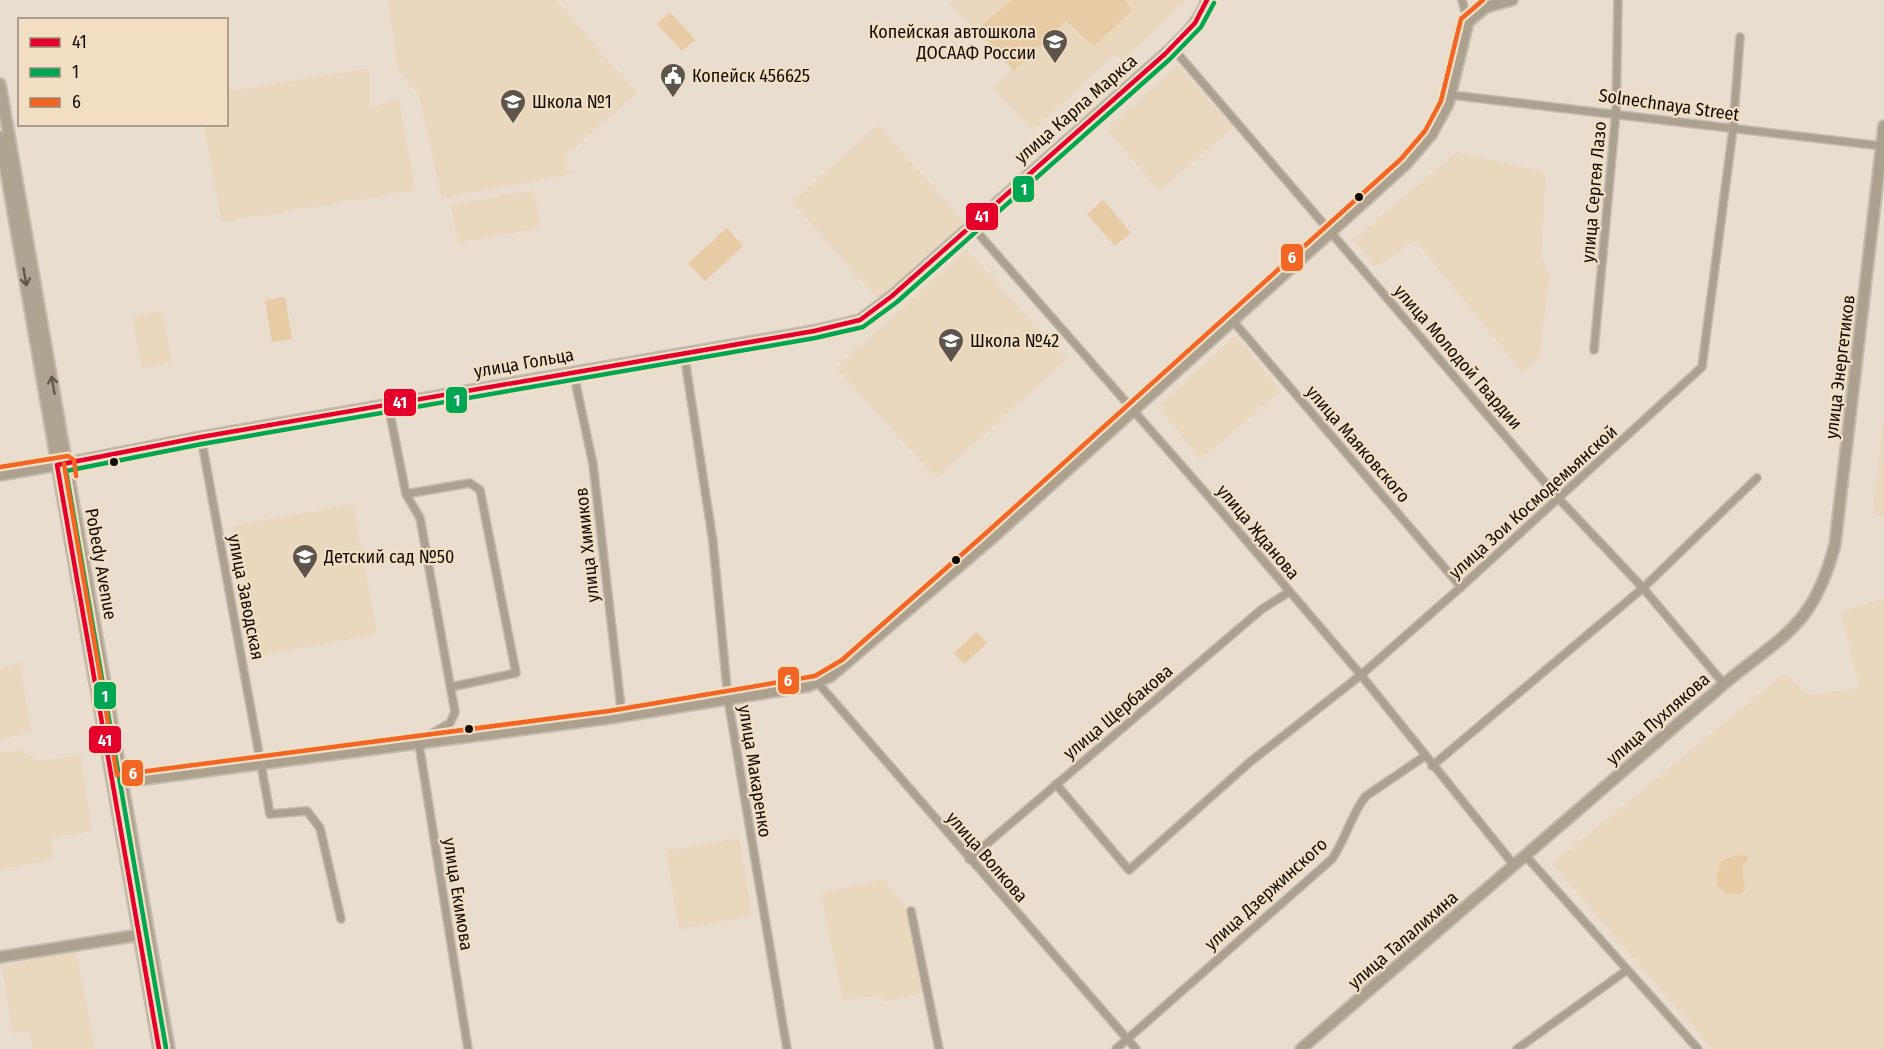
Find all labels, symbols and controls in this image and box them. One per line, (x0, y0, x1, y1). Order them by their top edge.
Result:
legend (18, 18, 228, 126)
place label: Копейская автошкола ДОСААФ России (869, 21, 1036, 64)
school or university icon: Копейская автошкола ДОСААФ России (1040, 27, 1070, 65)
text: 41 (72, 31, 87, 53)
street label: улица Карла Маркса (1010, 50, 1142, 168)
text: 1 (72, 61, 79, 83)
public building icon: Копейск 456625 (658, 61, 688, 99)
place label: Копейск 456625 (692, 65, 810, 87)
street label: Solnechnaya Street (1597, 84, 1741, 126)
school or university icon: Школа №1 (498, 87, 528, 125)
text: 6 (72, 91, 81, 113)
place label: Школа №1 (532, 91, 612, 113)
street label: улица Сергея Лазо (1577, 120, 1611, 264)
line badge: 1 (1012, 175, 1035, 203)
text: 1 (1021, 180, 1027, 199)
unlabelled marker (1353, 191, 1365, 203)
line badge: 41 (965, 202, 999, 231)
text: 41 (975, 207, 989, 226)
line badge: 6 (1280, 243, 1304, 272)
text: 6 (1288, 248, 1296, 267)
one-way arrow (20, 267, 31, 286)
street label: улица Молодой Гвардии (1389, 280, 1527, 434)
street label: улица Энергетиков (1820, 294, 1860, 440)
school or university icon: Школа №42 (936, 326, 966, 364)
place label: Школа №42 (970, 330, 1059, 352)
street label: улица Гольца (472, 343, 576, 383)
one-way arrow (48, 375, 59, 395)
street label: улица Маяковского (1301, 381, 1415, 507)
line badge: 1 (445, 386, 468, 414)
line badge: 41 (383, 388, 417, 417)
text: 1 (454, 391, 460, 410)
text: 41 (393, 393, 407, 412)
street label: улица Зои Космодемьянской (1444, 421, 1622, 583)
unlabelled marker (108, 456, 120, 468)
street label: улица Жданова (1212, 480, 1304, 584)
street label: улица Химиков (570, 487, 604, 603)
street label: Pobedy Avenue (80, 507, 122, 622)
street label: улица Заводская (223, 532, 269, 662)
school or university icon: Детский сад №50 (290, 542, 320, 580)
place label: Детский сад №50 (323, 546, 454, 568)
unlabelled marker (950, 554, 962, 566)
street label: улица Щербакова (1059, 660, 1177, 764)
line badge: 6 (777, 666, 800, 695)
street label: улица Пухлякова (1602, 668, 1714, 770)
text: 6 (784, 671, 792, 690)
line badge: 1 (93, 681, 117, 710)
text: 1 (102, 687, 108, 706)
street label: улица Макаренко (734, 703, 776, 839)
unlabelled marker (463, 723, 475, 735)
line badge: 41 (88, 725, 122, 754)
text: 41 (98, 731, 112, 750)
line badge: 6 (121, 759, 144, 787)
text: 6 (129, 764, 137, 783)
street label: улица Волкова (942, 807, 1033, 907)
street label: улица Дзержинского (1200, 833, 1332, 955)
street label: улица Екимова (438, 836, 478, 952)
street label: улица Талалихина (1344, 886, 1463, 994)

